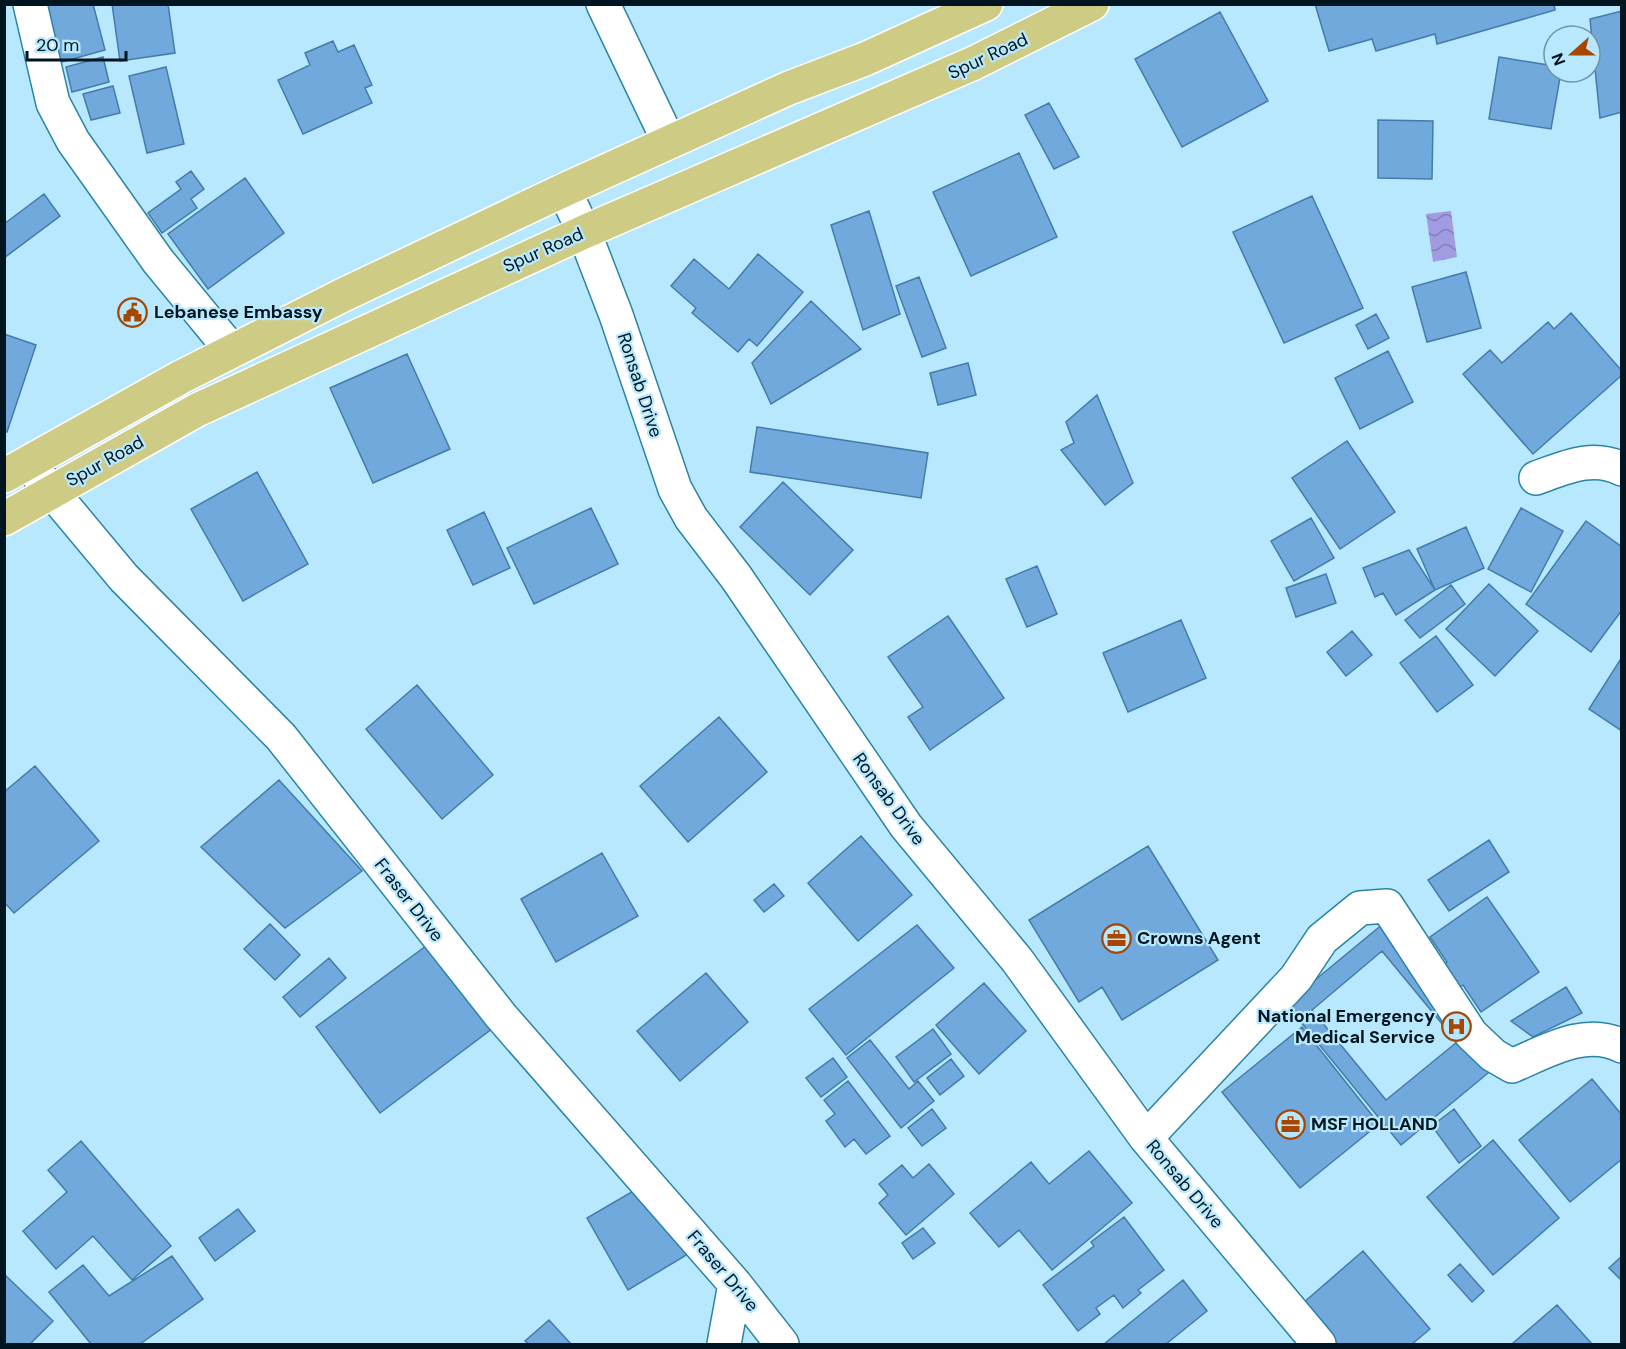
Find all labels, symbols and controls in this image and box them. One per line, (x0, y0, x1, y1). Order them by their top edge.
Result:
scale bar (27, 24, 126, 62)
north arrow (1542, 24, 1602, 84)
street label: Spur Road (944, 27, 1032, 85)
text: 20 m (36, 33, 79, 57)
text: N (1547, 50, 1570, 68)
street label: Spur Road (499, 222, 587, 278)
public building icon: Lebanese Embassy (117, 296, 149, 328)
place label: Lebanese Embassy (154, 300, 323, 324)
street label: Ronsab Drive (612, 330, 668, 440)
street label: Spur Road (62, 430, 148, 492)
street label: Ronsab Drive (847, 748, 931, 850)
street label: Fraser Drive (369, 853, 449, 947)
office icon: Crowns Agent (1100, 922, 1132, 954)
place label: Crowns Agent (1137, 926, 1261, 950)
place label: National Emergency Medical Service (1258, 1004, 1435, 1049)
hospital icon: National Emergency Medical Service (1440, 1010, 1472, 1042)
office icon: MSF HOLLAND (1274, 1108, 1306, 1140)
place label: MSF HOLLAND (1311, 1112, 1438, 1136)
street label: Ronsab Drive (1141, 1135, 1229, 1233)
street label: Fraser Drive (682, 1225, 764, 1317)

